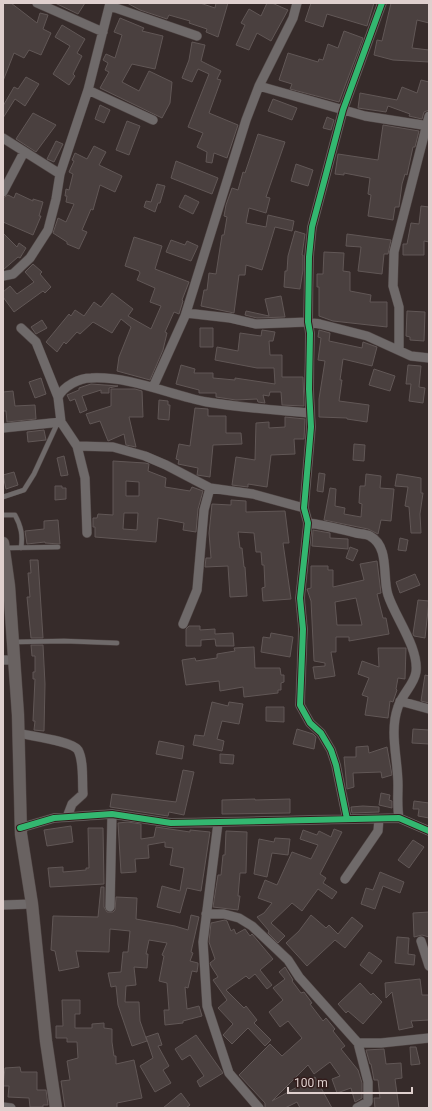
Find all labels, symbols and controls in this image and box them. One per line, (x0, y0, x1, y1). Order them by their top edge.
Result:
scale bar (288, 1069, 412, 1095)
text: 100 m (294, 1076, 328, 1090)

